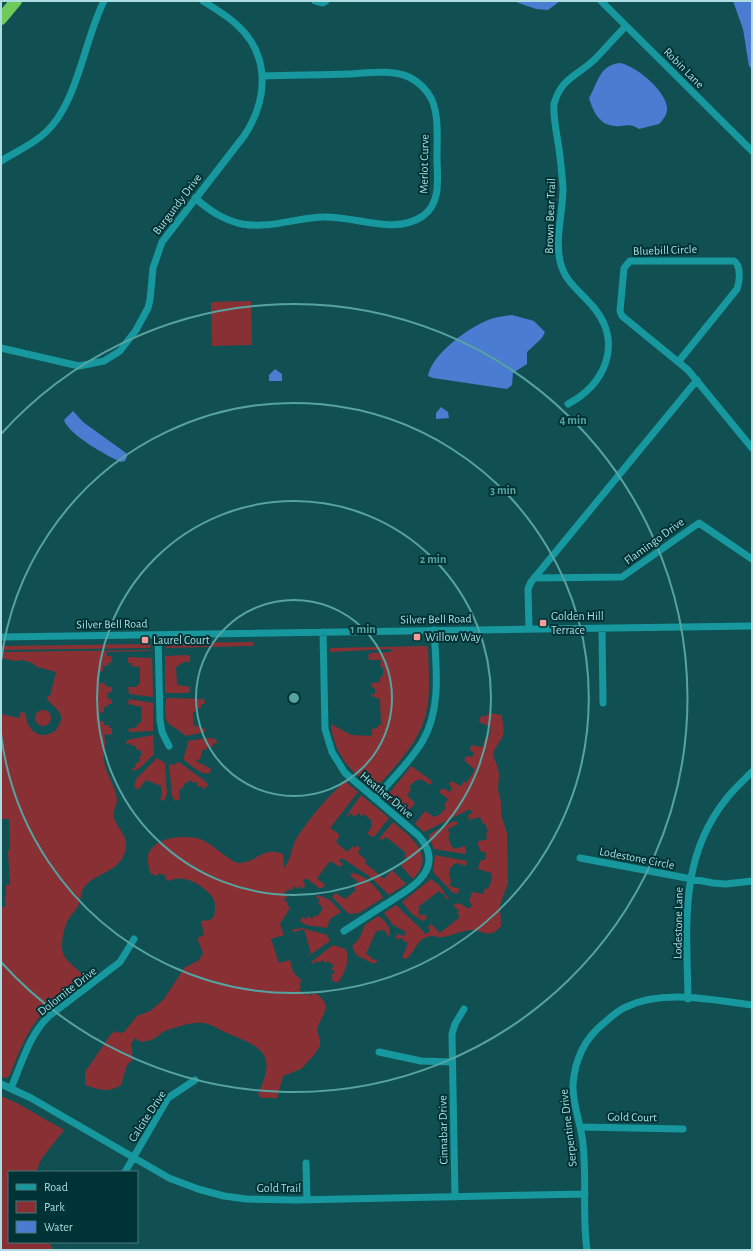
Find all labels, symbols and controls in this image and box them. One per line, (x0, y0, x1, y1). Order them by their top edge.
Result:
street label: Robin Lane (662, 46, 706, 90)
street label: Merlot Curve (417, 134, 431, 194)
street label: Burgundy Drive (150, 171, 204, 237)
street label: Brown Bear Trail (543, 178, 557, 254)
street label: Bluebill Circle (633, 243, 697, 257)
text: 4 min (559, 414, 587, 426)
text: 3 min (490, 484, 516, 496)
street label: Flamingo Drive (622, 515, 686, 567)
text: 2 min (420, 553, 446, 565)
place label: Golden Hill Terrace (551, 610, 604, 636)
street label: Silver Bell Road (400, 612, 472, 626)
street label: Silver Bell Road (76, 617, 148, 631)
marker: Golden Hill Terrace (538, 618, 548, 628)
text: 1 min (350, 623, 376, 635)
place label: Willow Way (425, 631, 481, 644)
marker: Willow Way (412, 632, 422, 642)
place label: Laurel Court (153, 634, 210, 646)
marker: Laurel Court (140, 635, 150, 645)
centre of rings (287, 691, 301, 705)
street label: Heather Drive (358, 769, 416, 821)
street label: Lodestone Circle (598, 845, 676, 871)
street label: Lodestone Lane (671, 887, 685, 959)
street label: Dolomite Drive (35, 964, 99, 1018)
street label: Calcite Drive (126, 1088, 168, 1144)
street label: Serpentine Drive (557, 1089, 579, 1167)
street label: Cinnabar Drive (436, 1095, 450, 1165)
street label: Gold Court (607, 1111, 657, 1123)
legend (8, 1171, 138, 1243)
text: Road (44, 1181, 68, 1193)
street label: Gold Trail (257, 1182, 301, 1194)
text: Park (44, 1201, 65, 1213)
text: Water (44, 1221, 73, 1233)

